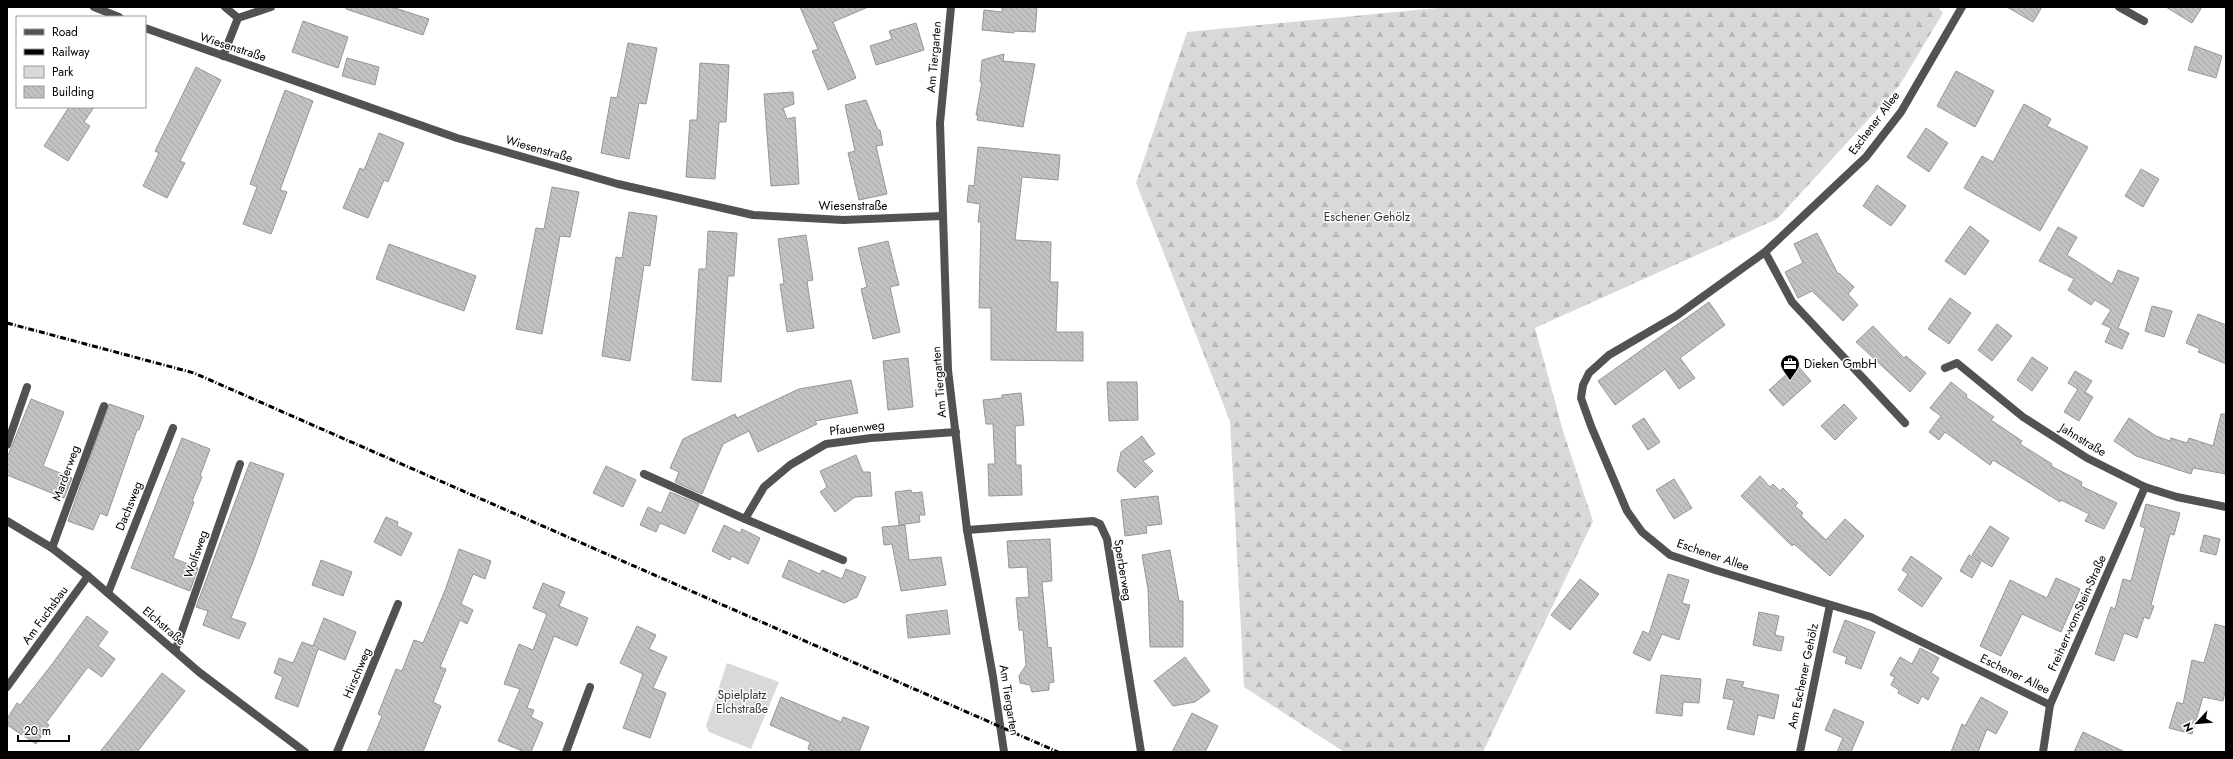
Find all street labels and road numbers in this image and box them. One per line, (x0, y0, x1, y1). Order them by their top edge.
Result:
street label: Am Tiergarten (922, 20, 946, 94)
street label: Wiesenstraße (197, 28, 269, 66)
street label: Eschener Allee (1844, 87, 1904, 159)
street label: Wiesenstraße (503, 131, 575, 167)
street label: Wiesenstraße (818, 197, 888, 215)
street label: Am Tiergarten (927, 345, 951, 419)
street label: Pfauenweg (828, 416, 886, 440)
street label: Jahnstraße (2054, 418, 2110, 461)
street label: Marderweg (48, 443, 84, 503)
street label: Dachsweg (111, 479, 147, 533)
street label: Wolfsweg (179, 528, 213, 580)
street label: Eschener Allee (1674, 534, 1752, 576)
street label: Sperberweg (1109, 538, 1137, 602)
street label: Freiherr-vom-Stein-Straße (2043, 552, 2111, 674)
street label: Am Fuchsbau (18, 582, 72, 648)
street label: Elchstraße (138, 602, 190, 650)
street label: Am Eschener Gehölz (1783, 621, 1823, 730)
street label: Hirschweg (338, 645, 376, 701)
street label: Eschener Allee (1977, 649, 2053, 699)
street label: Am Tiergarten (994, 663, 1024, 737)

